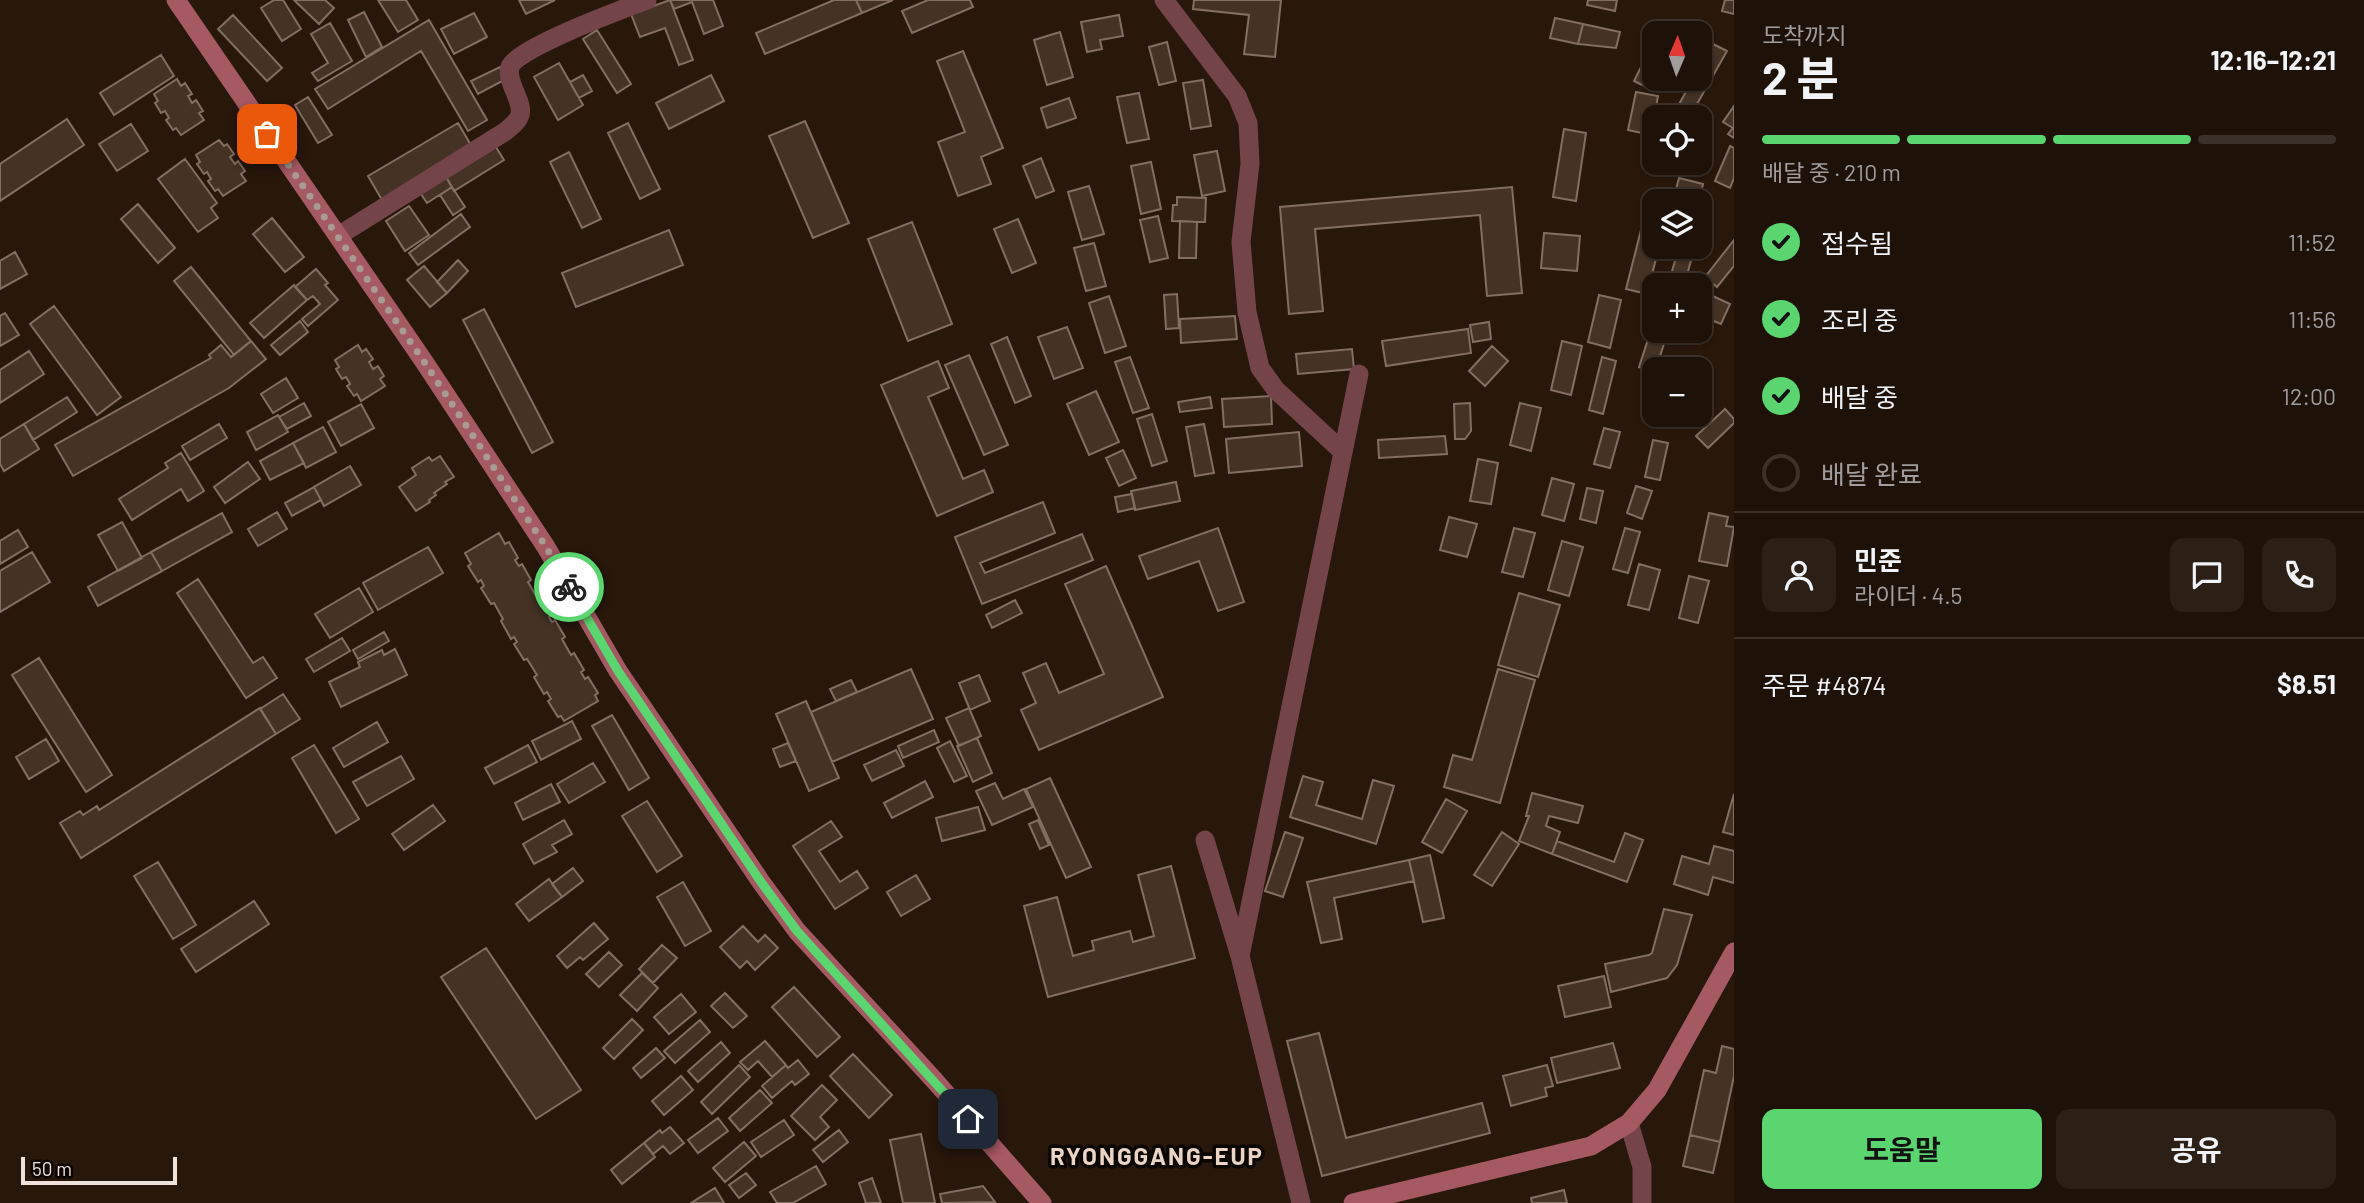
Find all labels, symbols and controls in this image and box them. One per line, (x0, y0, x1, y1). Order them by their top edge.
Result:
north arrow (1642, 21, 1712, 91)
map controls (1642, 21, 1712, 427)
text: 도착까지 (1762, 21, 1847, 49)
text: 12:16–12:21 (2210, 44, 2336, 75)
text: 2 분 (1762, 49, 1839, 104)
pin (237, 104, 297, 164)
button: locate (1642, 105, 1712, 175)
icon: bag (248, 115, 286, 153)
text: 배달 중 · 210 m (1762, 158, 1901, 186)
button: layers (1642, 189, 1712, 259)
icon: check (1762, 223, 1800, 261)
text: 접수됨 (1821, 227, 1893, 258)
text: 11:52 (2288, 228, 2336, 256)
button: + (1642, 273, 1712, 343)
icon: check (1762, 300, 1800, 338)
text: 조리 중 (1821, 304, 1898, 335)
text: 11:56 (2288, 305, 2336, 333)
button: − (1642, 357, 1712, 427)
icon: check (1762, 377, 1800, 415)
text: 배달 중 (1821, 381, 1898, 412)
text: 12:00 (2282, 382, 2336, 410)
text: 배달 완료 (1821, 458, 1922, 489)
button: person (1762, 538, 1836, 612)
button: chat (2170, 538, 2244, 612)
button: phone (2262, 538, 2336, 612)
text: 민준 (1854, 544, 1902, 575)
courier (534, 552, 604, 622)
icon: bike (550, 568, 588, 606)
text: 라이더 · 4.5 (1854, 581, 1962, 609)
text: $8.51 (2277, 668, 2336, 699)
text: 주문 #4874 (1762, 669, 1887, 700)
pin (938, 1089, 998, 1149)
icon: home (949, 1100, 987, 1138)
button: 도움말 (1762, 1109, 2042, 1189)
button: 공유 (2056, 1109, 2336, 1189)
district label: RYONGGANG-EUP (1050, 1141, 1264, 1170)
scale bar (21, 1154, 177, 1186)
text: 50 m (32, 1157, 72, 1180)

